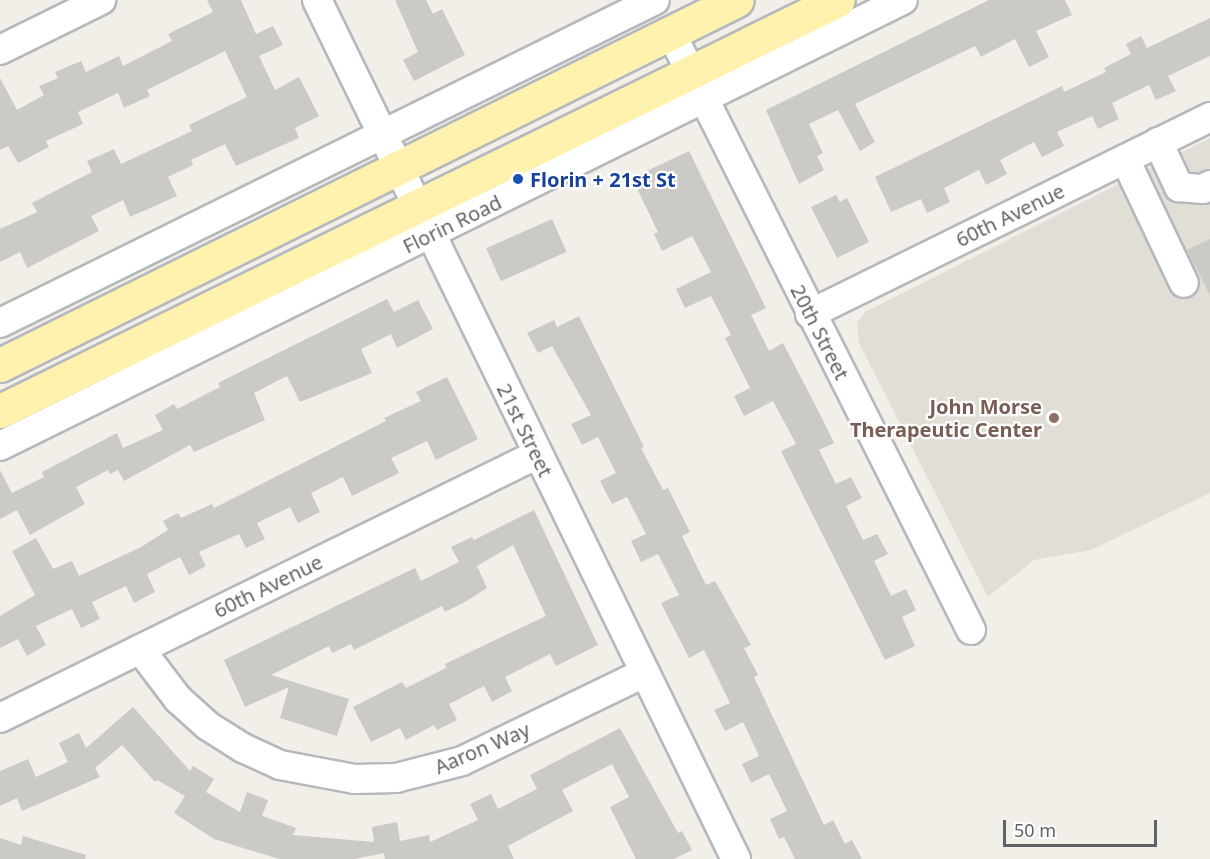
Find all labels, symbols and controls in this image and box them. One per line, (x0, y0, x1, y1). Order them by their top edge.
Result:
place label: Florin + 21st St (530, 167, 676, 191)
marker: Florin + 21st St (511, 172, 525, 186)
street label: 60th Avenue (952, 178, 1068, 252)
street label: Florin Road (399, 190, 505, 258)
street label: 20th Street (786, 280, 854, 384)
street label: 21st Street (492, 379, 558, 481)
place label: John Morse Therapeutic Center (850, 394, 1042, 441)
marker: John Morse Therapeutic Center (1047, 411, 1061, 425)
street label: 60th Avenue (210, 549, 326, 623)
street label: Aaron Way (431, 717, 533, 779)
scale bar (1006, 808, 1160, 846)
text: 50 m (1014, 818, 1056, 842)

